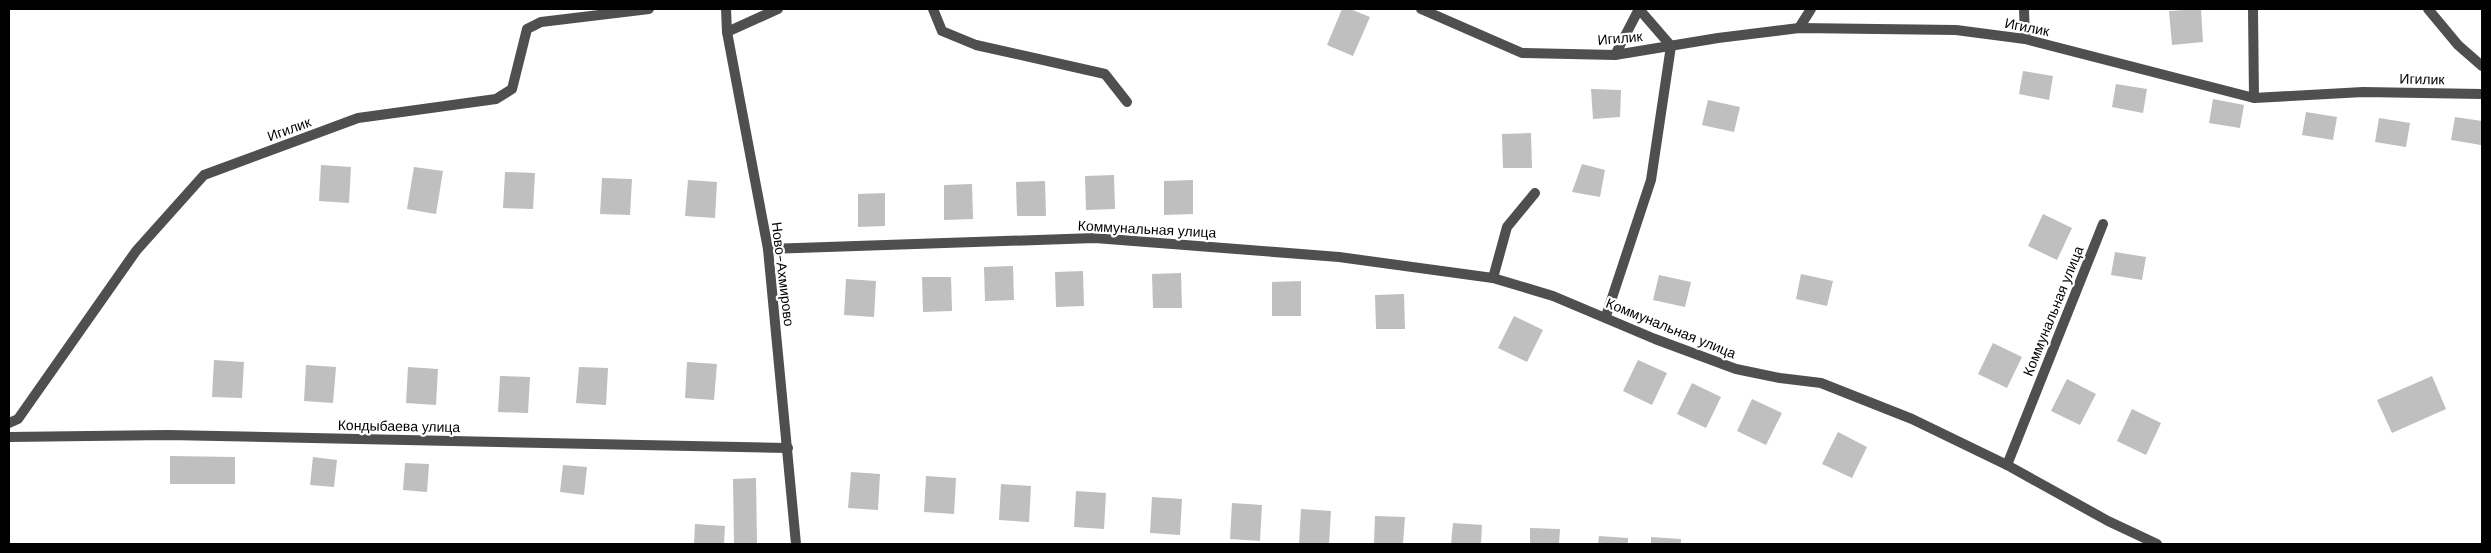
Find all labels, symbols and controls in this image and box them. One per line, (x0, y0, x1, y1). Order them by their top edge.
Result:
street label: Игилик (2003, 14, 2052, 40)
street label: Игилик (1597, 27, 1644, 49)
street label: Игилик (2399, 70, 2446, 88)
street label: Игилик (265, 113, 314, 145)
street label: Коммунальная улица (1077, 216, 1217, 242)
street label: Ново-Ахмирово (768, 221, 798, 327)
street label: Коммунальная улица (2019, 243, 2087, 379)
street label: Коммунальная улица (1603, 294, 1739, 362)
street label: Кондыбаева улица (338, 416, 461, 436)

